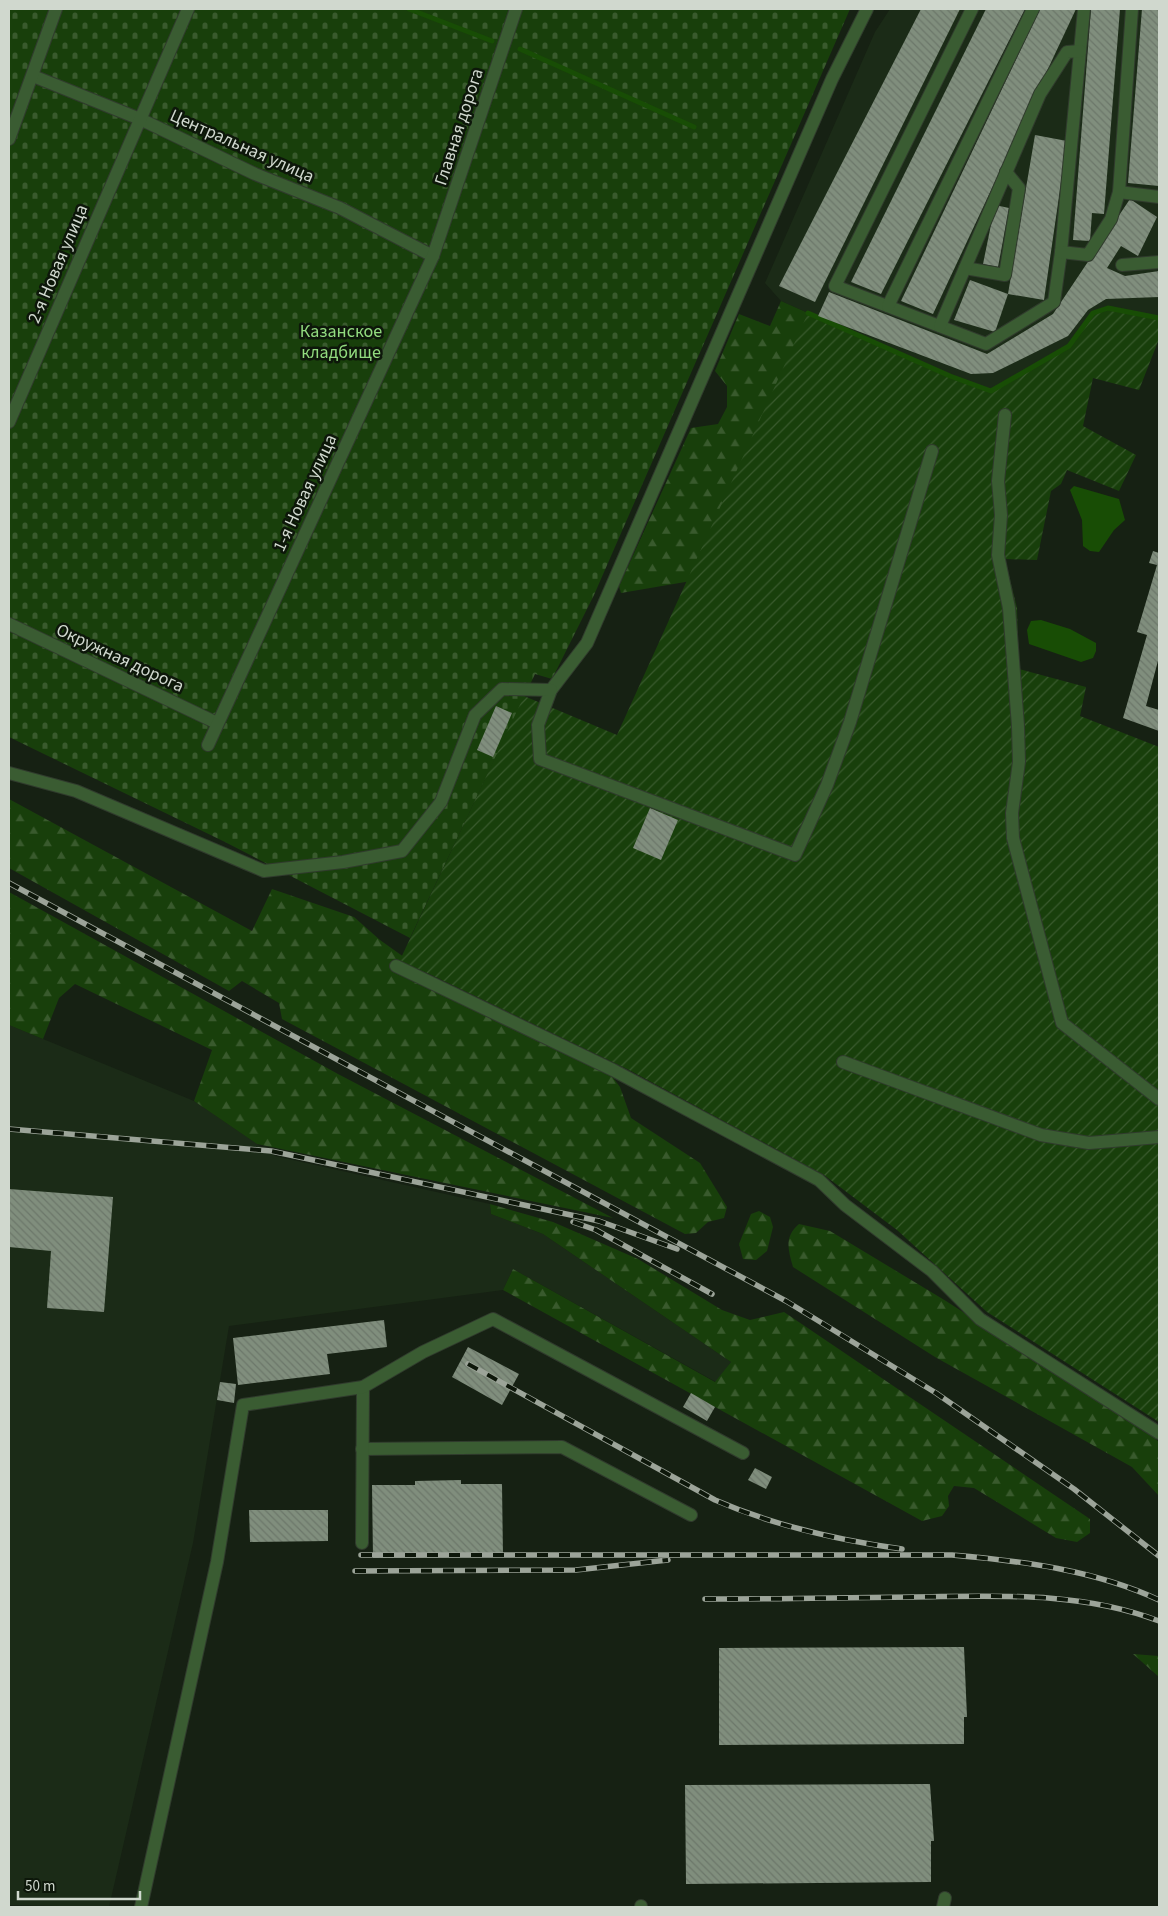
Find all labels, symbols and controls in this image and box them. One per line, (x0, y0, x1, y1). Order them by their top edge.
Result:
street label: Главная дорога (428, 65, 490, 189)
street label: Центральная улица (166, 103, 318, 189)
street label: 2-я Новая улица (22, 201, 94, 327)
park label: Казанское кладбище (300, 319, 382, 365)
street label: 1-я Новая улица (267, 430, 343, 556)
street label: Окружная дорога (52, 617, 188, 699)
scale bar (18, 1868, 140, 1900)
text: 50 m (25, 1876, 55, 1897)

